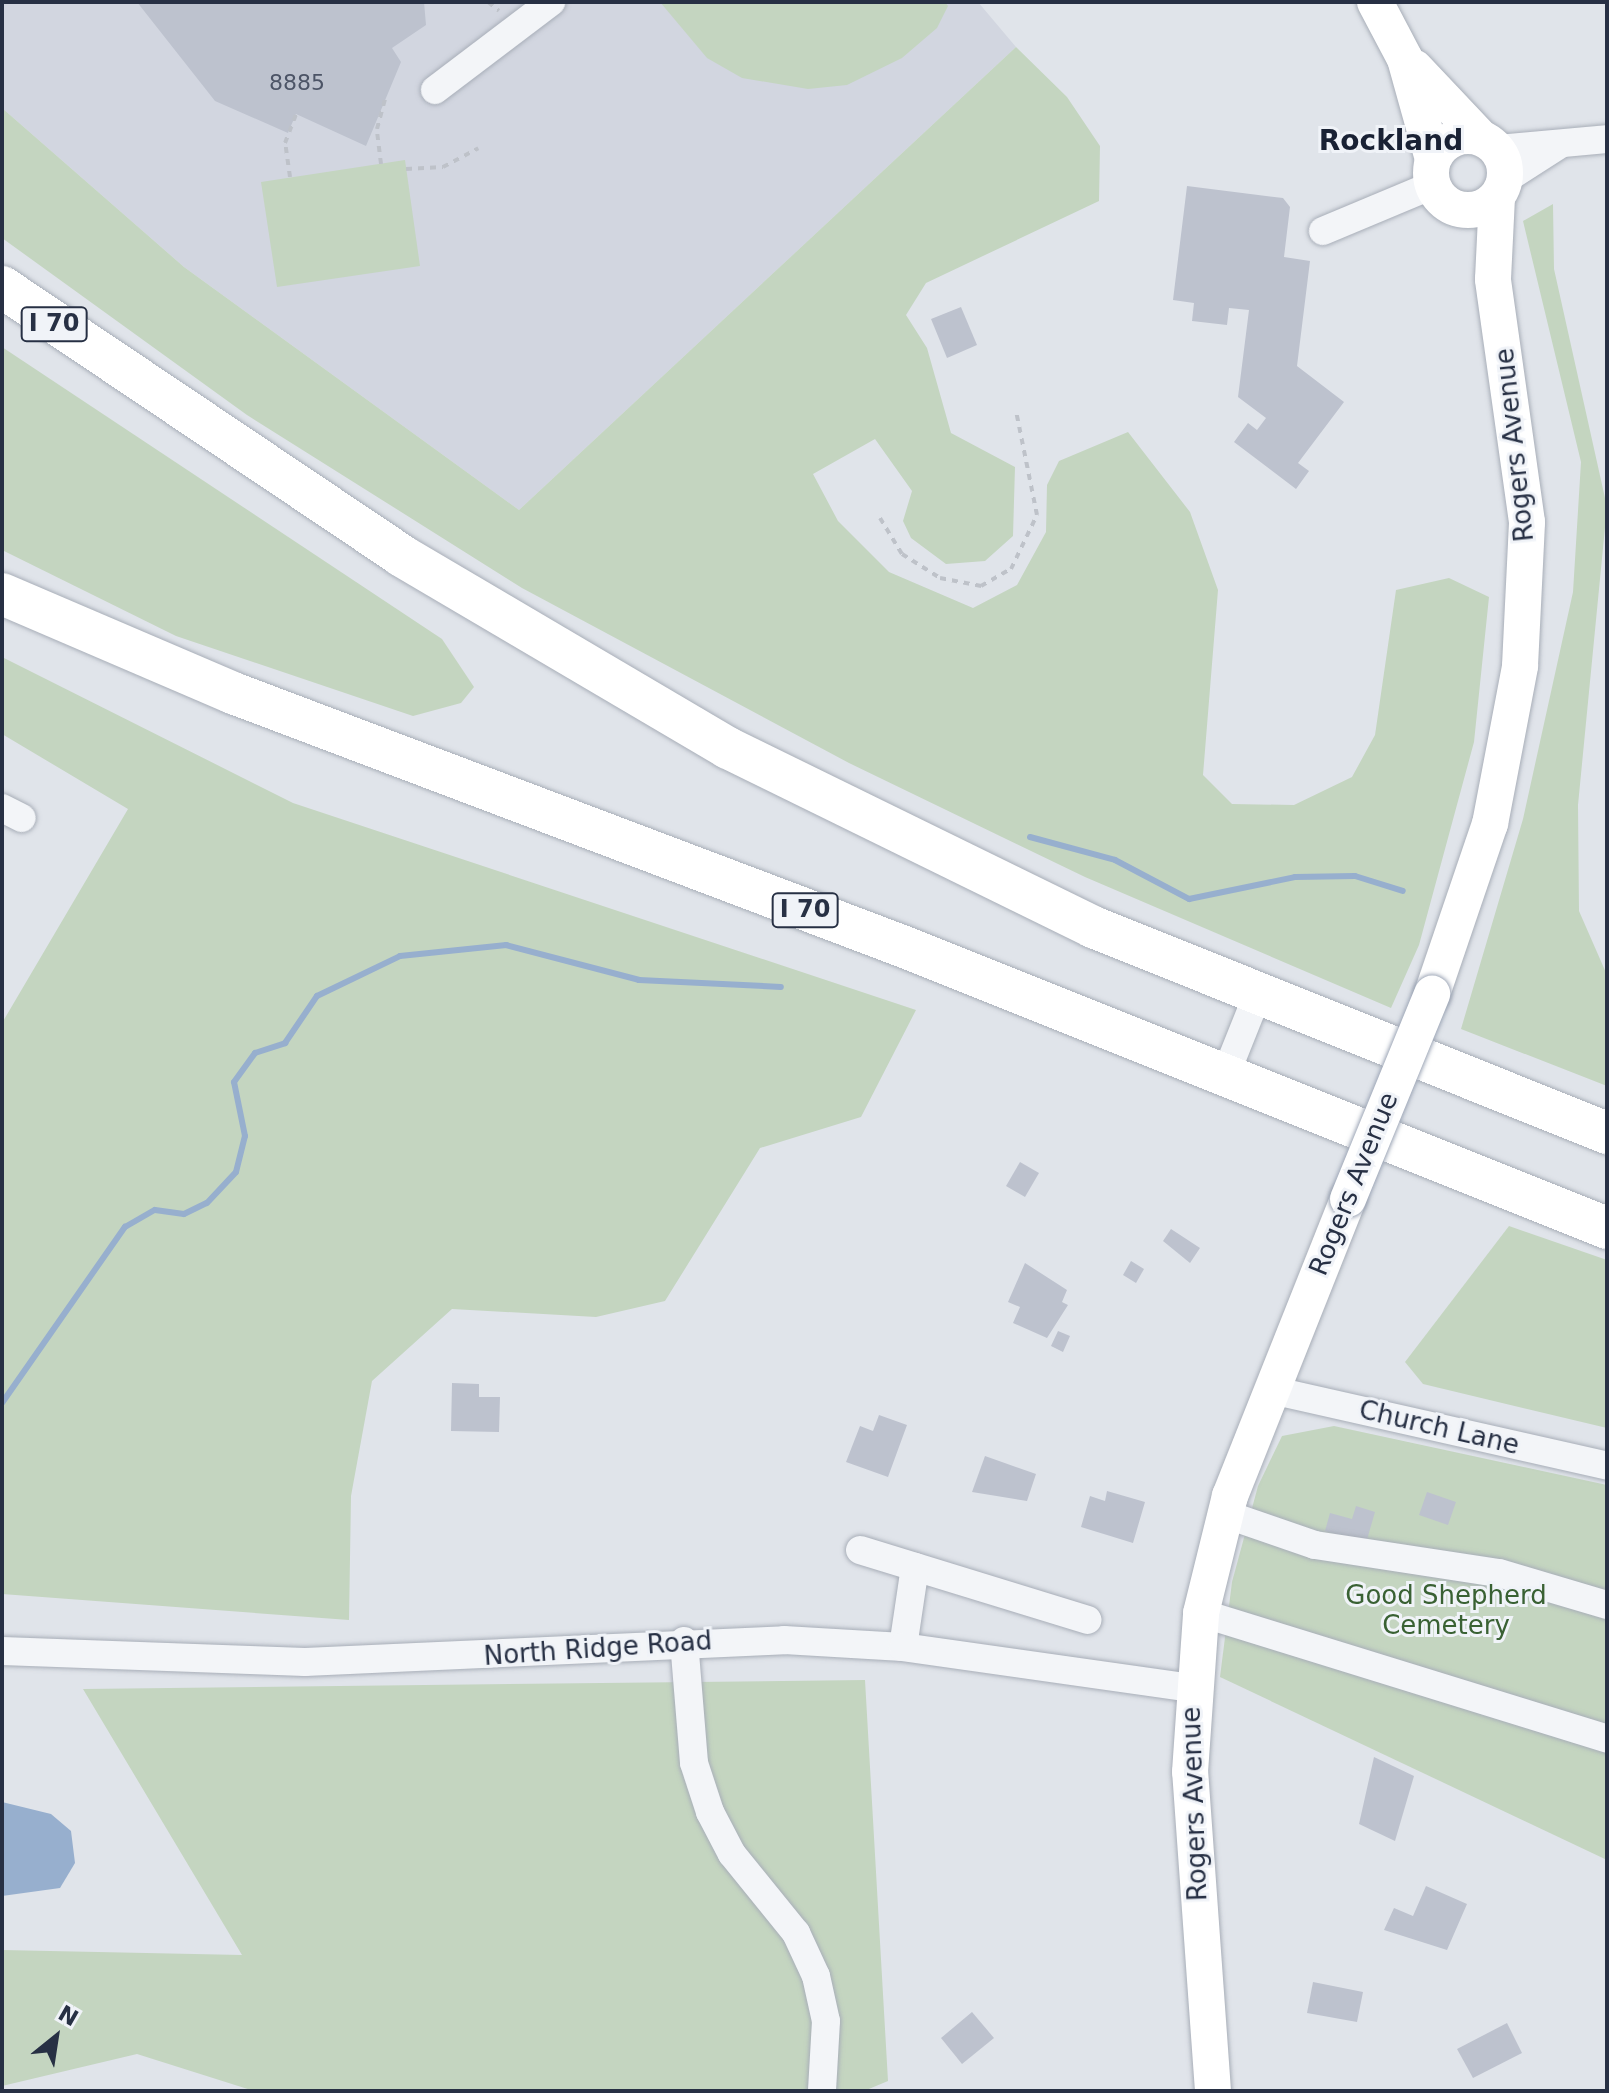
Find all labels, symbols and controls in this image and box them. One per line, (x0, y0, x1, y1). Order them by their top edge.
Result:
house number: 8885 (269, 70, 325, 96)
district label: Rockland (1319, 124, 1463, 158)
road number: I 70 (20, 304, 88, 344)
street label: Rogers Avenue (1489, 347, 1541, 543)
road number: I 70 (771, 890, 839, 930)
street label: Rogers Avenue (1303, 1088, 1405, 1280)
street label: Church Lane (1356, 1394, 1522, 1462)
park label: Good Shepherd Cemetery (1345, 1580, 1547, 1642)
street label: North Ridge Road (483, 1625, 713, 1673)
street label: Rogers Avenue (1176, 1706, 1214, 1902)
north arrow (16, 1997, 96, 2077)
text: N (54, 2000, 82, 2031)

